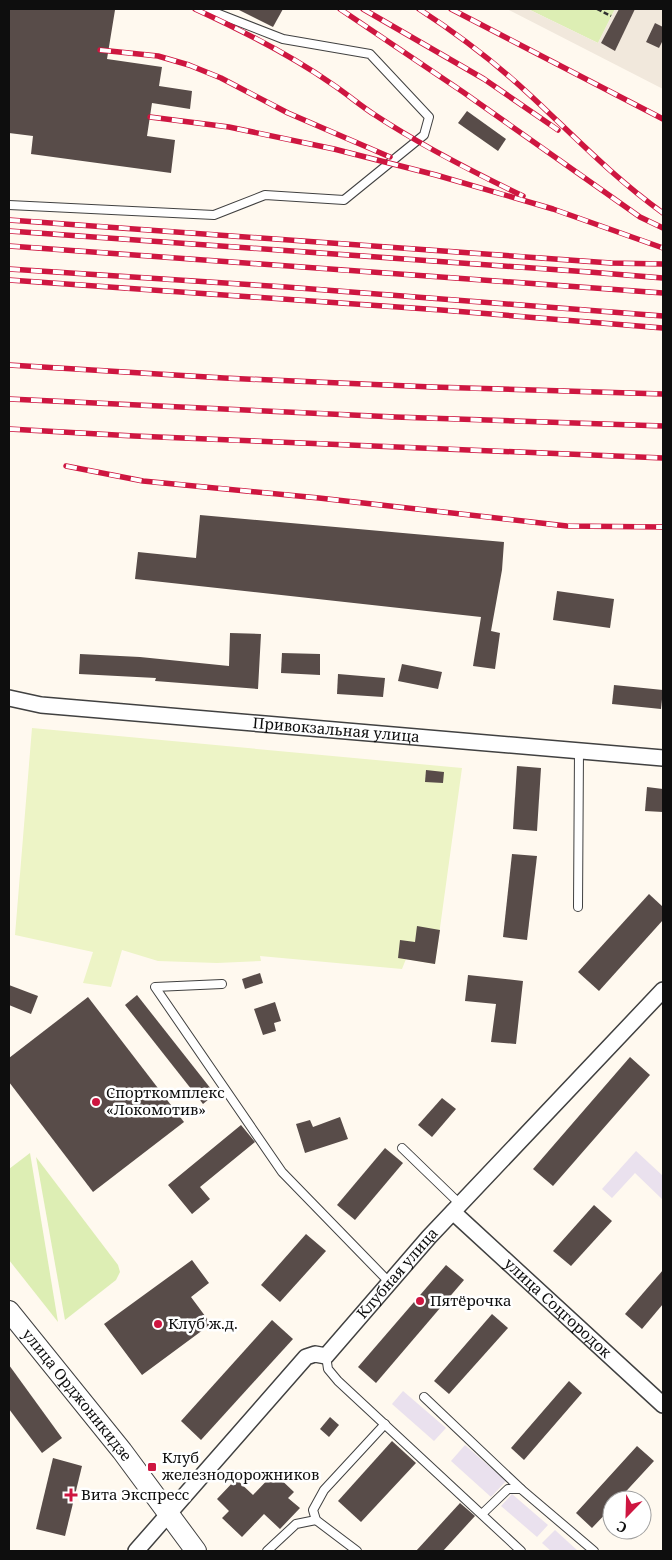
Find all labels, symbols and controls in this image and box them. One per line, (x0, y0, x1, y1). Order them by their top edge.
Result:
street label: Привокзальная улица (252, 712, 421, 746)
place label: Спорткомплекс «Локомотив» (106, 1082, 225, 1119)
marker: Спорткомплекс «Локомотив» (90, 1096, 102, 1108)
street label: Клубная улица (352, 1223, 442, 1322)
street label: улица Соцгородок (500, 1253, 616, 1362)
place label: Пятёрочка (430, 1290, 511, 1310)
marker: Пятёрочка (414, 1295, 426, 1307)
place label: Клуб ж.д. (168, 1313, 238, 1333)
marker: Клуб ж.д. (152, 1318, 164, 1330)
street label: улица Орджоникидзе (18, 1324, 137, 1465)
place label: Клуб железнодорожников (162, 1447, 319, 1484)
marker: Клуб железнодорожников (146, 1461, 158, 1473)
place label: Вита Экспресс (81, 1484, 189, 1504)
marker: Вита Экспресс (65, 1489, 77, 1501)
north arrow (602, 1490, 652, 1540)
text: С (614, 1517, 630, 1538)

